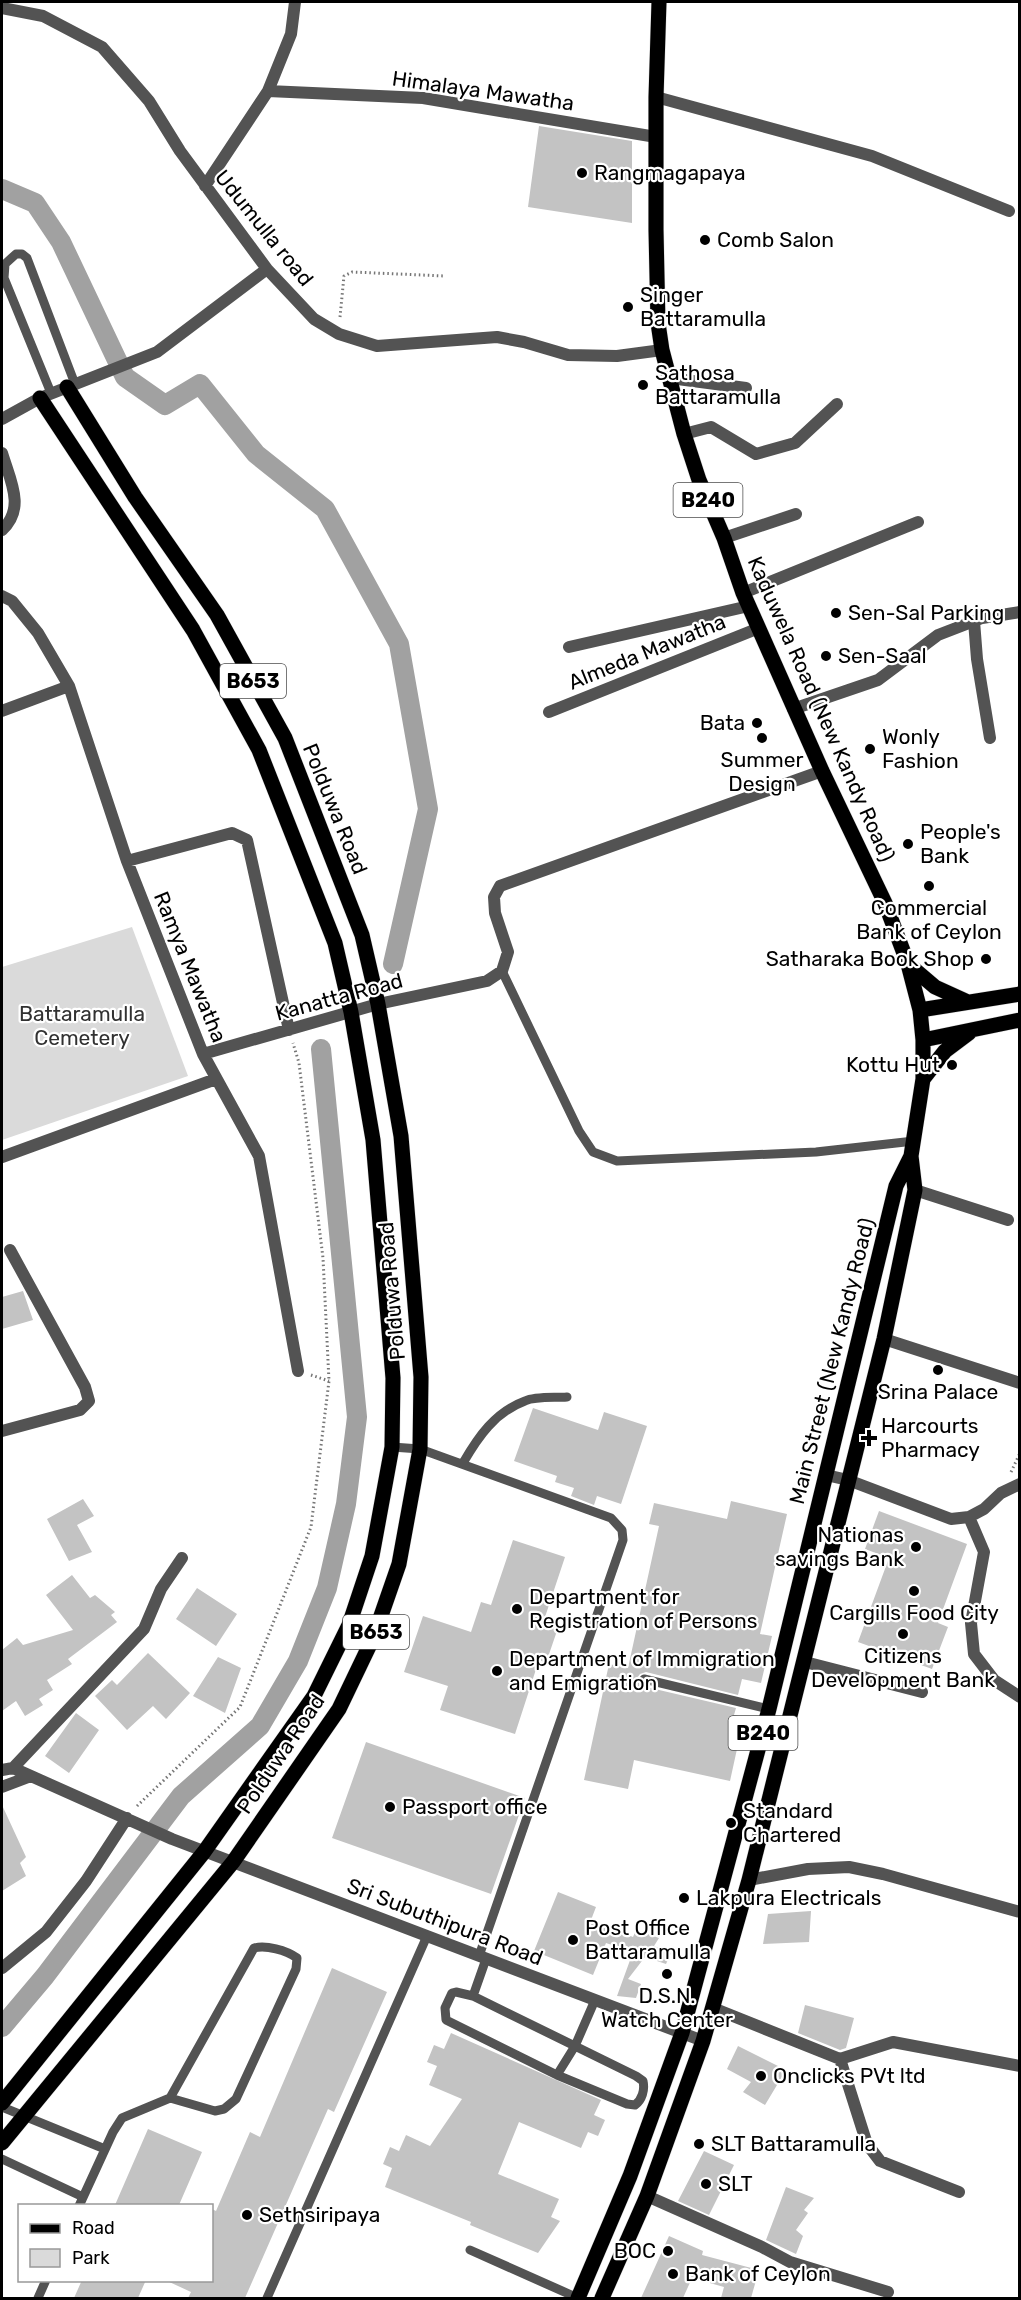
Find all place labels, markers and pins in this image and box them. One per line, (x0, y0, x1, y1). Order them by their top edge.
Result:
place label: Rangmagapaya (594, 160, 746, 185)
marker: Rangmagapaya (575, 166, 589, 180)
place label: Comb Salon (717, 227, 834, 252)
marker: Comb Salon (698, 233, 712, 247)
place label: Singer Battaramulla (640, 282, 766, 331)
marker: Singer Battaramulla (621, 300, 635, 314)
place label: Sathosa Battaramulla (655, 360, 781, 409)
marker: Sathosa Battaramulla (636, 378, 650, 392)
place label: Sen-Sal Parking (848, 600, 1004, 625)
marker: Sen-Sal Parking (829, 606, 843, 620)
place label: Sen-Saal (838, 643, 927, 668)
marker: Sen-Saal (819, 649, 833, 663)
place label: Bata (700, 710, 745, 735)
marker: Bata (750, 716, 764, 730)
place label: Wonly Fashion (882, 724, 959, 773)
marker: Summer Design (755, 731, 769, 745)
marker: Wonly Fashion (863, 742, 877, 756)
place label: Summer Design (721, 747, 803, 796)
place label: People's Bank (920, 819, 1001, 868)
marker: People's Bank (901, 837, 915, 851)
marker: Commercial Bank of Ceylon (922, 879, 936, 893)
place label: Commercial Bank of Ceylon (856, 895, 1002, 944)
place label: Satharaka Book Shop (766, 946, 974, 971)
marker: Satharaka Book Shop (979, 952, 993, 966)
place label: Kottu Hut (846, 1052, 940, 1077)
marker: Kottu Hut (945, 1058, 959, 1072)
marker: Srina Palace (931, 1363, 945, 1377)
place label: Srina Palace (878, 1379, 998, 1404)
place label: Harcourts Pharmacy (881, 1413, 980, 1462)
marker: Harcourts Pharmacy (862, 1431, 876, 1445)
place label: Nationas savings Bank (775, 1522, 904, 1571)
marker: Nationas savings Bank (909, 1540, 923, 1554)
place label: Department for Registration of Persons (529, 1584, 757, 1633)
marker: Cargills Food City (907, 1584, 921, 1598)
place label: Cargills Food City (829, 1600, 999, 1625)
marker: Department for Registration of Persons (510, 1602, 524, 1616)
marker: Citizens Development Bank (896, 1627, 910, 1641)
place label: Citizens Development Bank (811, 1643, 995, 1692)
place label: Department of Immigration and Emigration (509, 1646, 775, 1695)
marker: Department of Immigration and Emigration (490, 1664, 504, 1678)
place label: Passport office (402, 1794, 547, 1819)
place label: Standard Chartered (743, 1798, 841, 1847)
marker: Passport office (383, 1800, 397, 1814)
marker: Standard Chartered (724, 1816, 738, 1830)
place label: Lakpura Electricals (696, 1885, 881, 1910)
marker: Lakpura Electricals (677, 1891, 691, 1905)
place label: Post Office Battaramulla (585, 1915, 711, 1964)
marker: Post Office Battaramulla (566, 1933, 580, 1947)
marker: D.S.N. Watch Center (660, 1967, 674, 1981)
place label: D.S.N. Watch Center (601, 1983, 733, 2032)
place label: Onclicks PVt ltd (773, 2063, 926, 2088)
marker: Onclicks PVt ltd (754, 2069, 768, 2083)
place label: SLT Battaramulla (711, 2131, 876, 2156)
marker: SLT Battaramulla (692, 2137, 706, 2151)
place label: SLT (718, 2171, 753, 2196)
marker: SLT (699, 2177, 713, 2191)
place label: Sethsiripaya (259, 2202, 380, 2227)
marker: Sethsiripaya (240, 2208, 254, 2222)
place label: BOC (614, 2238, 656, 2263)
marker: BOC (661, 2244, 675, 2258)
place label: Bank of Ceylon (685, 2261, 831, 2286)
marker: Bank of Ceylon (666, 2267, 680, 2281)

